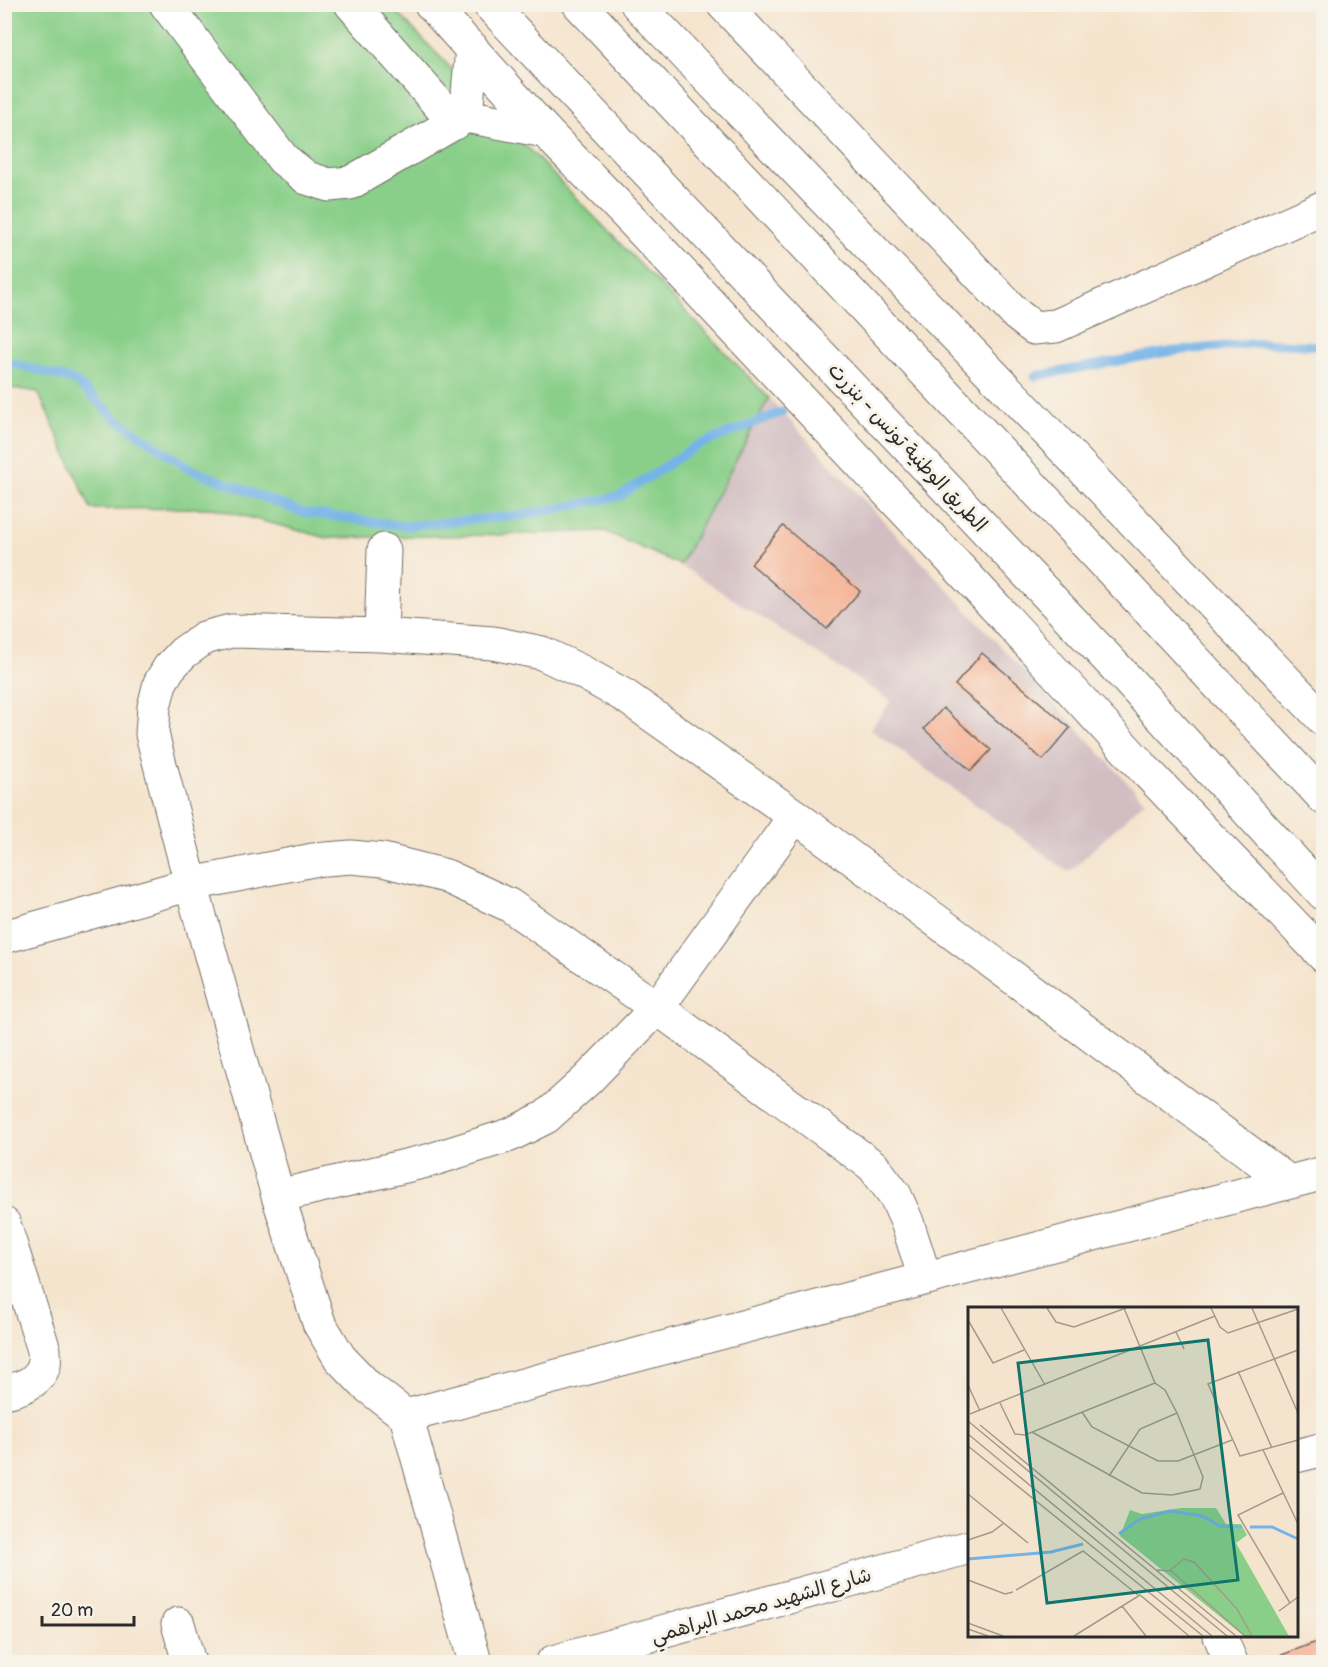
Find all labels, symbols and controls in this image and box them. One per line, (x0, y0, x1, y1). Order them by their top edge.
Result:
street label: الطريق الوطنية تونس - بنزرت (823, 357, 993, 537)
inset map (968, 1307, 1298, 1637)
street label: شارع الشهيد محمد البراهمي (648, 1562, 876, 1654)
scale bar (42, 1589, 134, 1627)
text: 20 m (51, 1599, 93, 1622)

